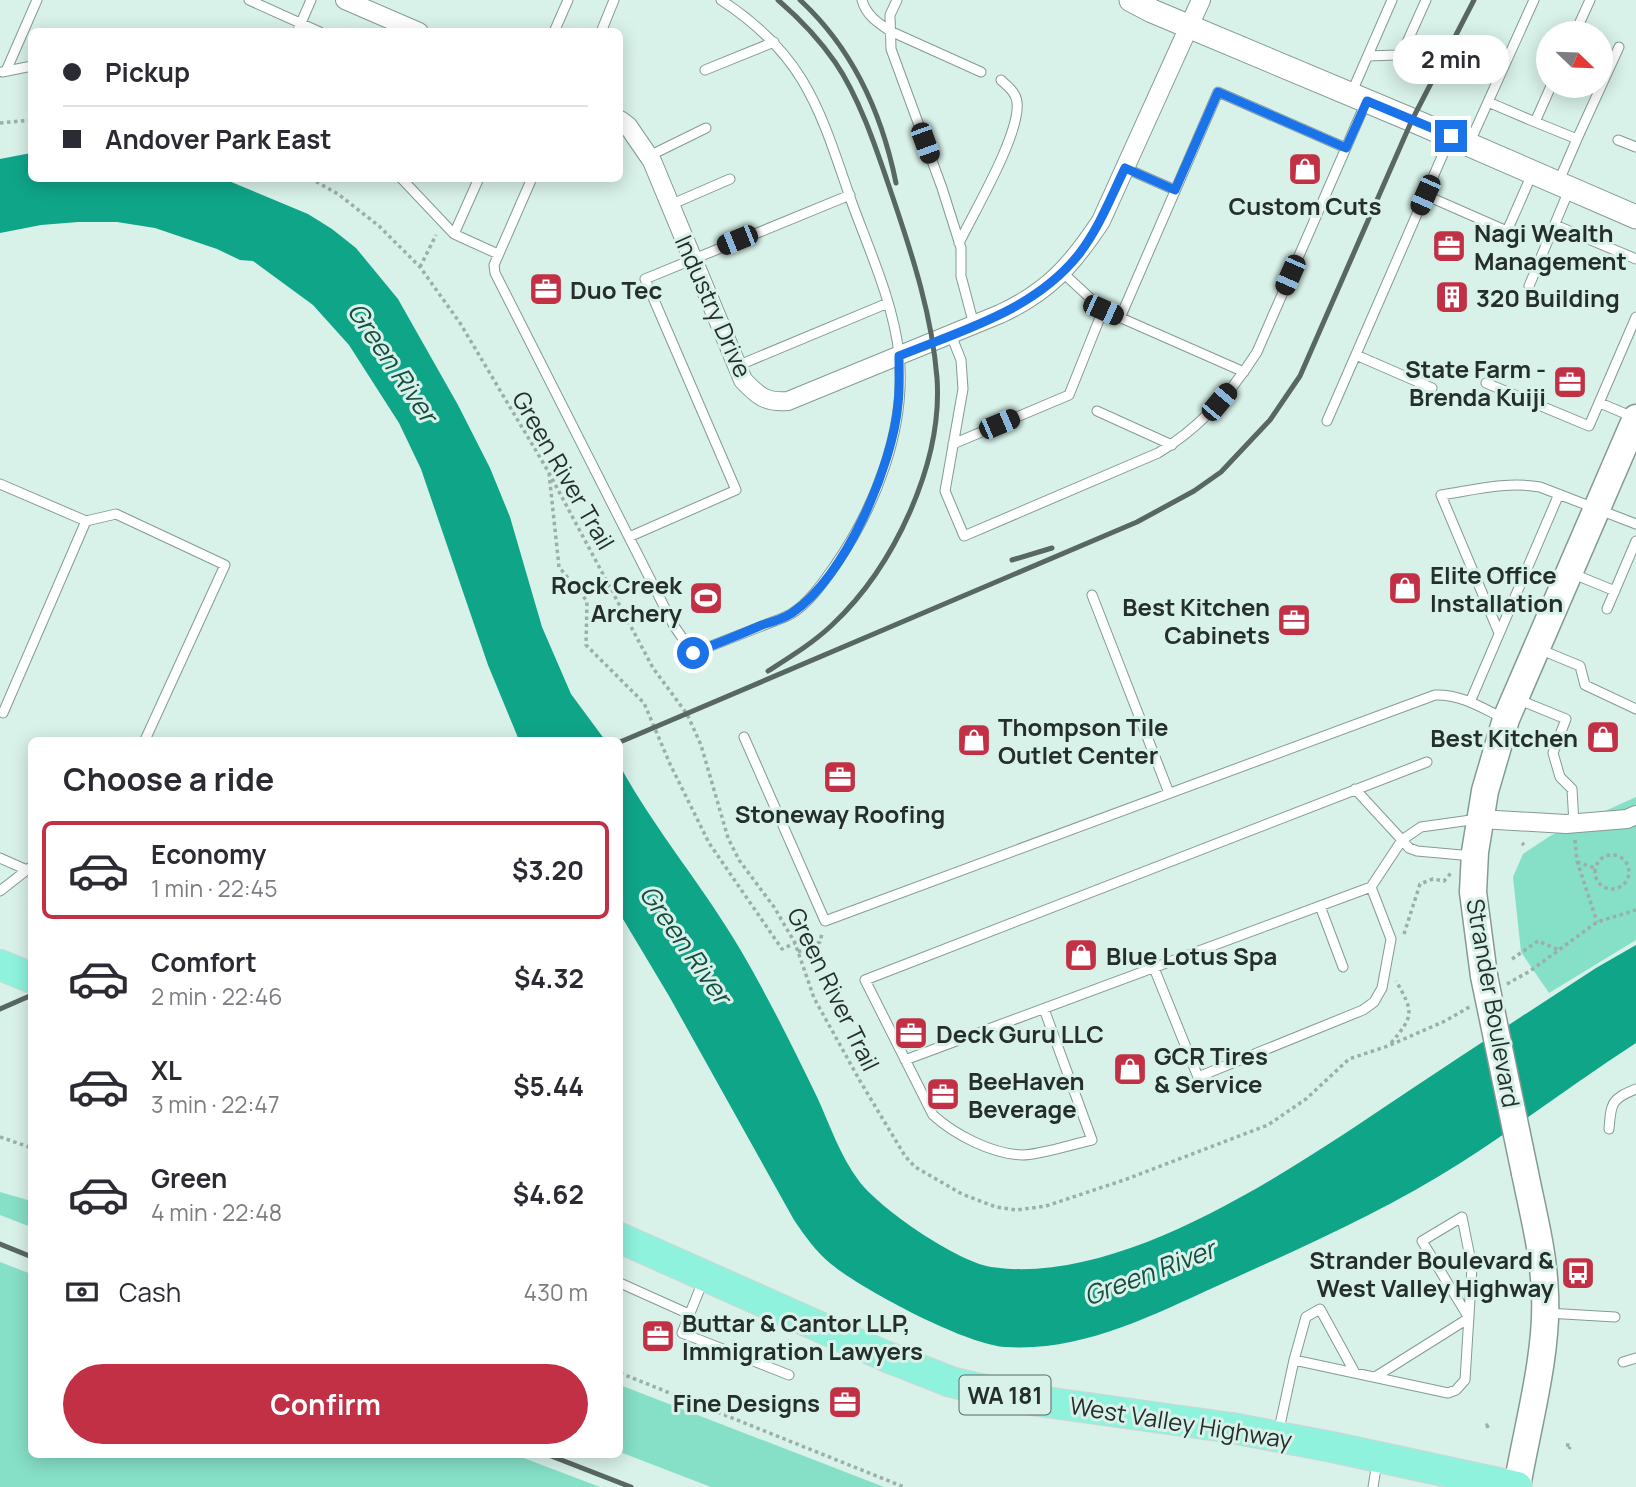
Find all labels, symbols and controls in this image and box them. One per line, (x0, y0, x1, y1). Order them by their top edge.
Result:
north arrow (1536, 21, 1614, 98)
map controls (1536, 21, 1613, 98)
callout: 2 min (1393, 34, 1509, 83)
text: 2 min (1421, 43, 1481, 75)
text: Pickup (105, 54, 190, 90)
car (908, 120, 943, 166)
route end (1435, 120, 1467, 152)
text: Andover Park East (105, 121, 331, 157)
shop icon: Custom Cuts (1286, 150, 1324, 188)
car (1407, 172, 1444, 218)
place label: Custom Cuts (1229, 189, 1381, 222)
place label: Nagi Wealth Management (1474, 216, 1627, 277)
car (714, 222, 761, 258)
office icon: Nagi Wealth Management (1430, 227, 1468, 265)
street label: Industry Drive (668, 230, 760, 382)
car (1272, 252, 1309, 298)
office icon: Duo Tec (527, 270, 565, 308)
place label: Duo Tec (570, 273, 663, 306)
building icon: 320 Building (1433, 278, 1471, 316)
place label: 320 Building (1476, 281, 1620, 314)
car (1080, 292, 1127, 328)
water label: Green River (340, 295, 448, 432)
place label: State Farm - Brenda Kuiji (1405, 352, 1546, 413)
office icon: State Farm - Brenda Kuiji (1551, 363, 1589, 401)
car (1198, 379, 1241, 425)
street label: Green River Trail (505, 385, 623, 555)
car (976, 406, 1023, 442)
place label: Elite Office Installation (1430, 558, 1563, 619)
place label: Rock Creek Archery (551, 568, 683, 629)
shop icon: Elite Office Installation (1386, 569, 1424, 607)
sports icon: Rock Creek Archery (687, 579, 725, 617)
place label: Best Kitchen Cabinets (1122, 590, 1270, 651)
office icon: Best Kitchen Cabinets (1275, 601, 1313, 639)
route start (677, 637, 709, 669)
place label: Thompson Tile Outlet Center (998, 710, 1169, 771)
shop icon: Best Kitchen (1584, 718, 1622, 756)
shop icon: Thompson Tile Outlet Center (955, 721, 993, 759)
place label: Best Kitchen (1430, 721, 1578, 754)
text: Choose a ride (63, 757, 274, 801)
office icon: Stoneway Roofing (821, 758, 859, 796)
place label: Stoneway Roofing (735, 797, 945, 830)
text: Economy (151, 836, 266, 872)
icon: car (67, 839, 130, 902)
text: $3.20 (512, 852, 584, 888)
text: 1 min · 22:45 (151, 872, 277, 904)
water label: Green River (632, 877, 742, 1014)
street label: Strander Boulevard (1459, 896, 1529, 1110)
street label: Green River Trail (780, 902, 888, 1076)
shop icon: Blue Lotus Spa (1062, 936, 1100, 974)
place label: Blue Lotus Spa (1106, 939, 1277, 972)
text: Comfort (151, 944, 257, 980)
icon: car (67, 947, 130, 1010)
text: $4.32 (514, 960, 584, 996)
text: 2 min · 22:46 (151, 980, 283, 1012)
office icon: Deck Guru LLC (892, 1014, 930, 1052)
place label: Deck Guru LLC (936, 1017, 1104, 1050)
place label: GCR Tires & Service (1154, 1039, 1268, 1100)
shop icon: GCR Tires & Service (1111, 1050, 1149, 1088)
text: XL (151, 1052, 182, 1088)
icon: car (67, 1055, 130, 1118)
place label: BeeHaven Beverage (968, 1064, 1085, 1125)
text: $5.44 (513, 1068, 584, 1104)
office icon: BeeHaven Beverage (924, 1075, 962, 1113)
text: 3 min · 22:47 (151, 1088, 279, 1120)
text: Green (151, 1160, 227, 1196)
icon: car (67, 1163, 130, 1226)
text: $4.62 (513, 1176, 584, 1212)
text: 4 min · 22:48 (151, 1196, 282, 1228)
water label: Green River (1078, 1229, 1223, 1314)
place label: Strander Boulevard & West Valley Highway (1309, 1243, 1555, 1304)
bus stop icon: Strander Boulevard & West Valley Highway (1559, 1254, 1597, 1292)
icon: cash (63, 1273, 101, 1311)
text: Cash (119, 1274, 181, 1310)
text: 430 m (524, 1276, 588, 1308)
place label: Buttar & Cantor LLP, Immigration Lawyers (682, 1306, 923, 1367)
office icon: Buttar & Cantor LLP, Immigration Lawyers (639, 1317, 677, 1355)
button: Confirm (63, 1364, 588, 1444)
road number: WA 181 (960, 1376, 1050, 1414)
office icon: Fine Designs (826, 1383, 864, 1421)
place label: Fine Designs (673, 1386, 820, 1419)
street label: West Valley Highway (1067, 1388, 1295, 1456)

